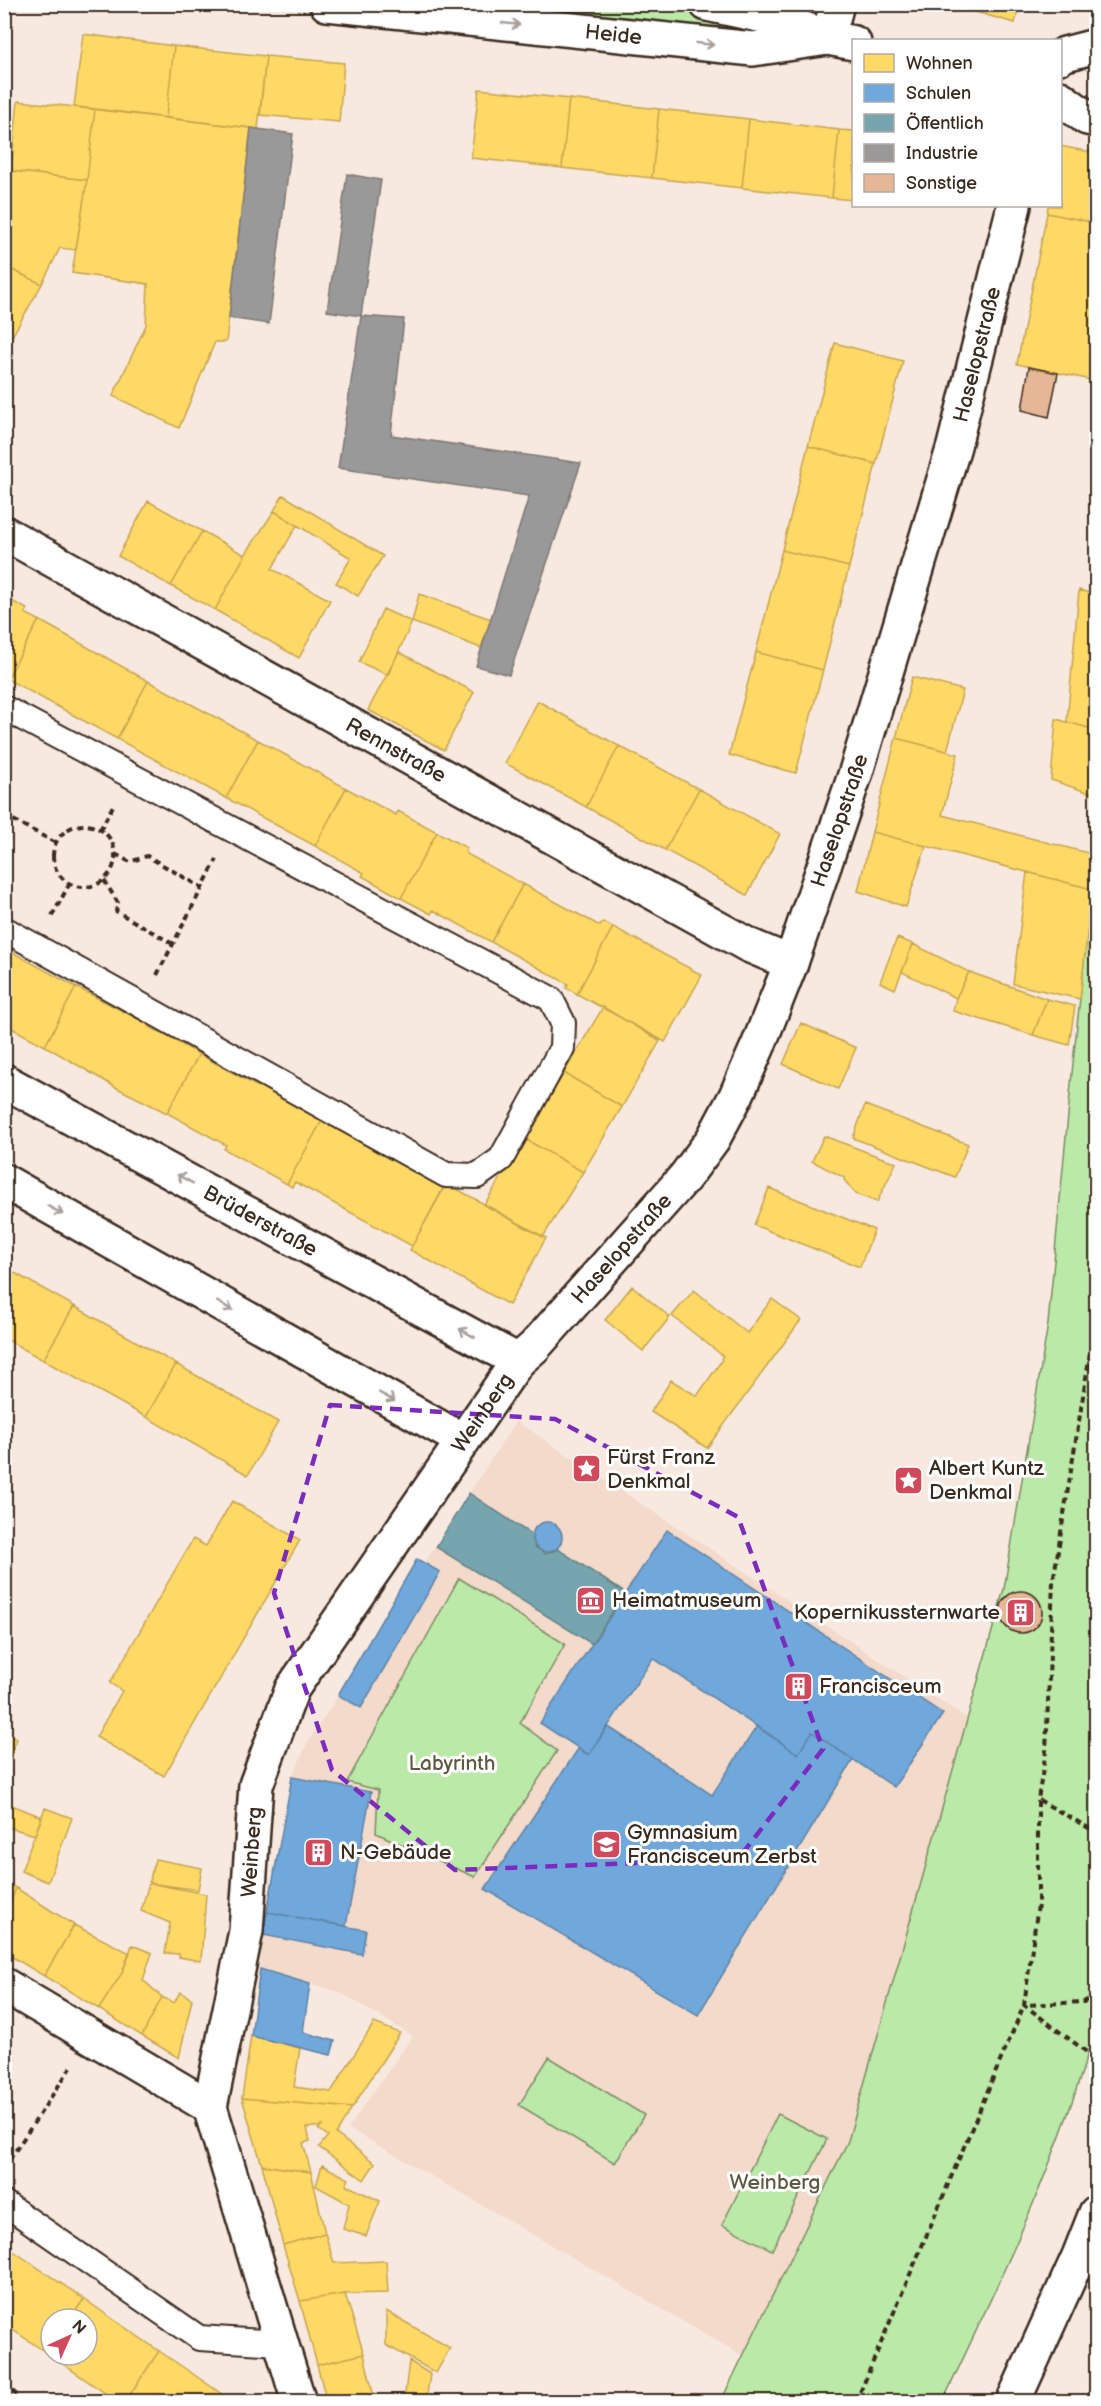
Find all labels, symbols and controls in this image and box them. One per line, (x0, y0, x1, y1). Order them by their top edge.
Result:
one-way arrow (500, 19, 520, 30)
street label: Heide (584, 19, 643, 50)
one-way arrow (694, 39, 714, 50)
legend (852, 39, 1062, 207)
text: Wohnen (906, 53, 973, 74)
text: Schulen (906, 83, 971, 104)
text: Öffentlich (906, 112, 984, 134)
text: Industrie (906, 143, 978, 164)
text: Sonstige (906, 173, 977, 194)
street label: Haselopstraße (948, 284, 1006, 425)
street label: Rennstraße (341, 713, 450, 788)
street label: Haselopstraße (806, 751, 874, 890)
one-way arrow (177, 1173, 194, 1185)
street label: Brüderstraße (199, 1180, 321, 1262)
street label: Haselopstraße (566, 1189, 677, 1309)
one-way arrow (46, 1205, 64, 1216)
one-way arrow (216, 1300, 233, 1312)
one-way arrow (459, 1327, 476, 1339)
street label: Weinberg (447, 1369, 519, 1458)
one-way arrow (378, 1391, 395, 1403)
place label: Fürst Franz Denkmal (607, 1445, 716, 1494)
place icon: Fürst Franz Denkmal (570, 1453, 602, 1485)
place label: Albert Kuntz Denkmal (929, 1456, 1045, 1505)
place icon: Albert Kuntz Denkmal (892, 1464, 924, 1496)
museum icon: Heimatmuseum (575, 1584, 607, 1616)
place label: Heimatmuseum (612, 1588, 761, 1613)
building icon: Kopernikussternwarte (1005, 1596, 1037, 1628)
place label: Kopernikussternwarte (794, 1600, 1000, 1625)
building icon: Francisceum (782, 1670, 814, 1702)
place label: Francisceum (819, 1674, 942, 1699)
park label: Labyrinth (409, 1751, 495, 1776)
street label: Weinberg (236, 1806, 267, 1898)
place label: Gymnasium Francisceum Zerbst (627, 1820, 817, 1869)
school or university icon: Gymnasium Francisceum Zerbst (590, 1828, 622, 1860)
building icon: N-Gebäude (303, 1836, 335, 1868)
place label: N-Gebäude (340, 1840, 452, 1865)
park label: Weinberg (730, 2170, 820, 2195)
north arrow (39, 2307, 99, 2367)
text: N (68, 2316, 90, 2338)

